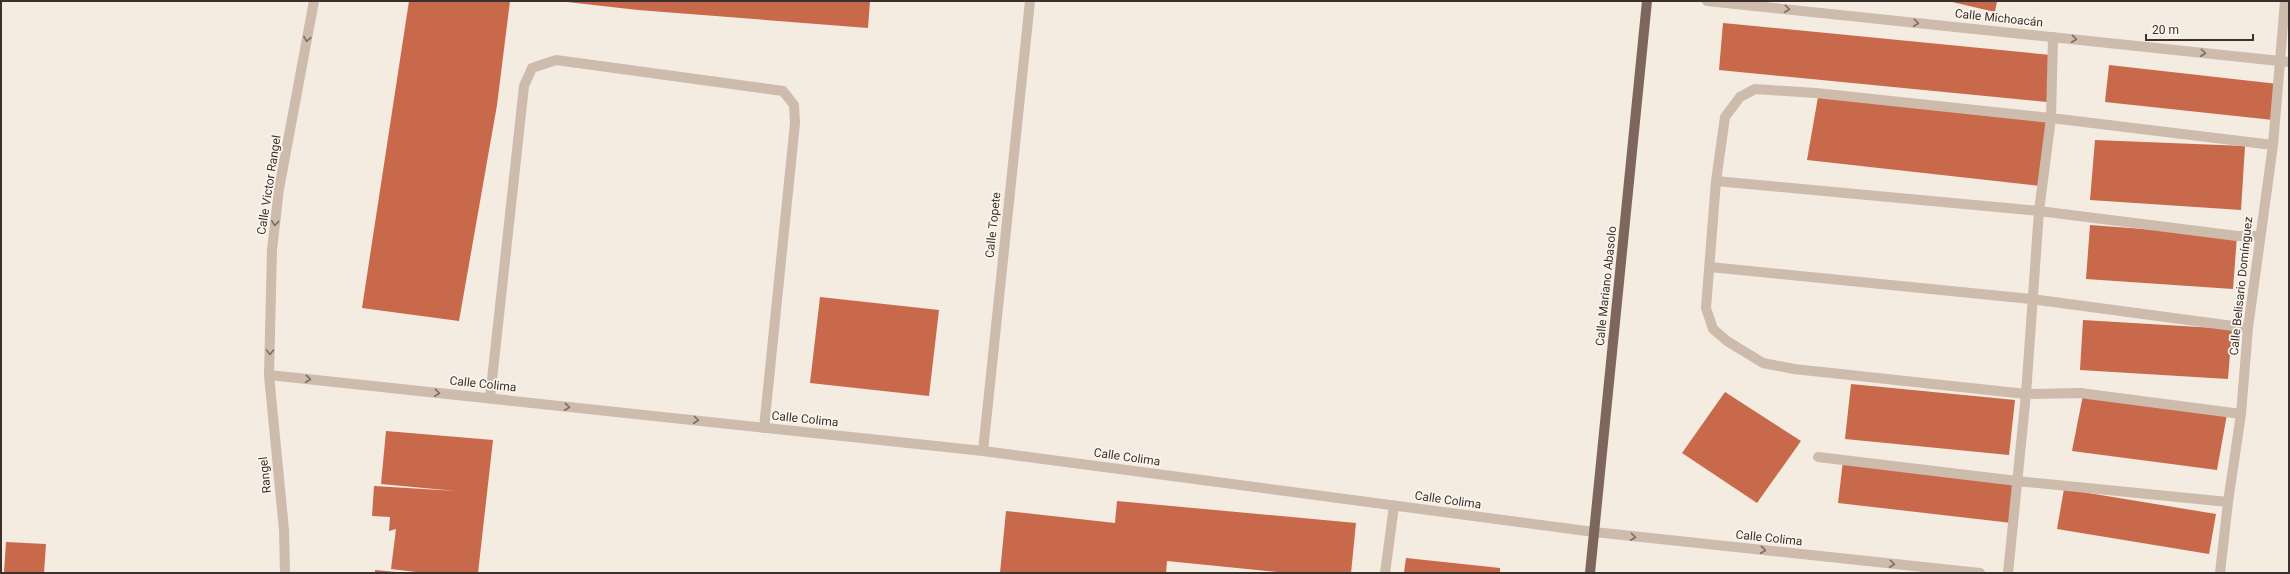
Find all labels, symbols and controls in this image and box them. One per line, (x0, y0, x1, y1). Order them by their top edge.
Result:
one-way arrow (1784, 5, 1790, 14)
street label: Calle Michoacán (1954, 6, 2044, 30)
scale bar (2146, 16, 2253, 42)
one-way arrow (1913, 18, 1920, 27)
text: 20 m (2152, 23, 2179, 37)
one-way arrow (2071, 35, 2077, 44)
one-way arrow (304, 36, 312, 43)
one-way arrow (2200, 48, 2206, 57)
street label: Calle Victor Rangel (254, 134, 284, 236)
street label: Calle Topete (983, 191, 1003, 259)
street label: Calle Belisario Domínguez (2227, 216, 2255, 356)
one-way arrow (271, 219, 280, 226)
street label: Calle Mariano Abasolo (1593, 225, 1619, 347)
one-way arrow (266, 349, 274, 355)
one-way arrow (305, 374, 311, 383)
street label: Calle Colima (449, 374, 517, 394)
one-way arrow (434, 388, 440, 397)
one-way arrow (564, 402, 570, 411)
street label: Calle Colima (771, 409, 839, 429)
one-way arrow (693, 416, 699, 425)
street label: Calle Colima (1093, 445, 1161, 469)
street label: Rangel (256, 456, 274, 494)
street label: Calle Colima (1414, 488, 1482, 512)
street label: Calle Colima (1735, 528, 1803, 548)
one-way arrow (1630, 532, 1636, 541)
one-way arrow (1760, 545, 1766, 554)
one-way arrow (1889, 559, 1895, 568)

